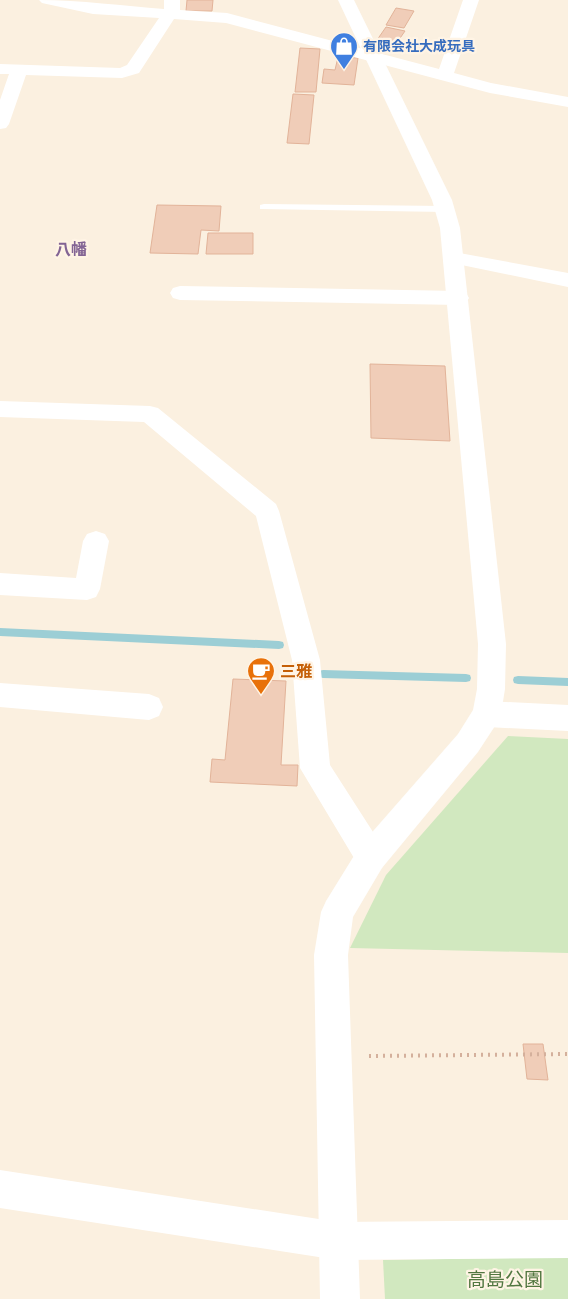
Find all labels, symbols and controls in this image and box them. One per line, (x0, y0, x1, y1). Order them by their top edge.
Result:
shop icon: 有限会社大成玩具 (329, 31, 359, 70)
place label: 有限会社大成玩具 (363, 37, 475, 55)
district label: 八幡 (55, 239, 87, 260)
cafe icon: 三雅 (246, 656, 276, 695)
place label: 三雅 (280, 661, 312, 682)
park label: 高島公園 (467, 1267, 543, 1292)

